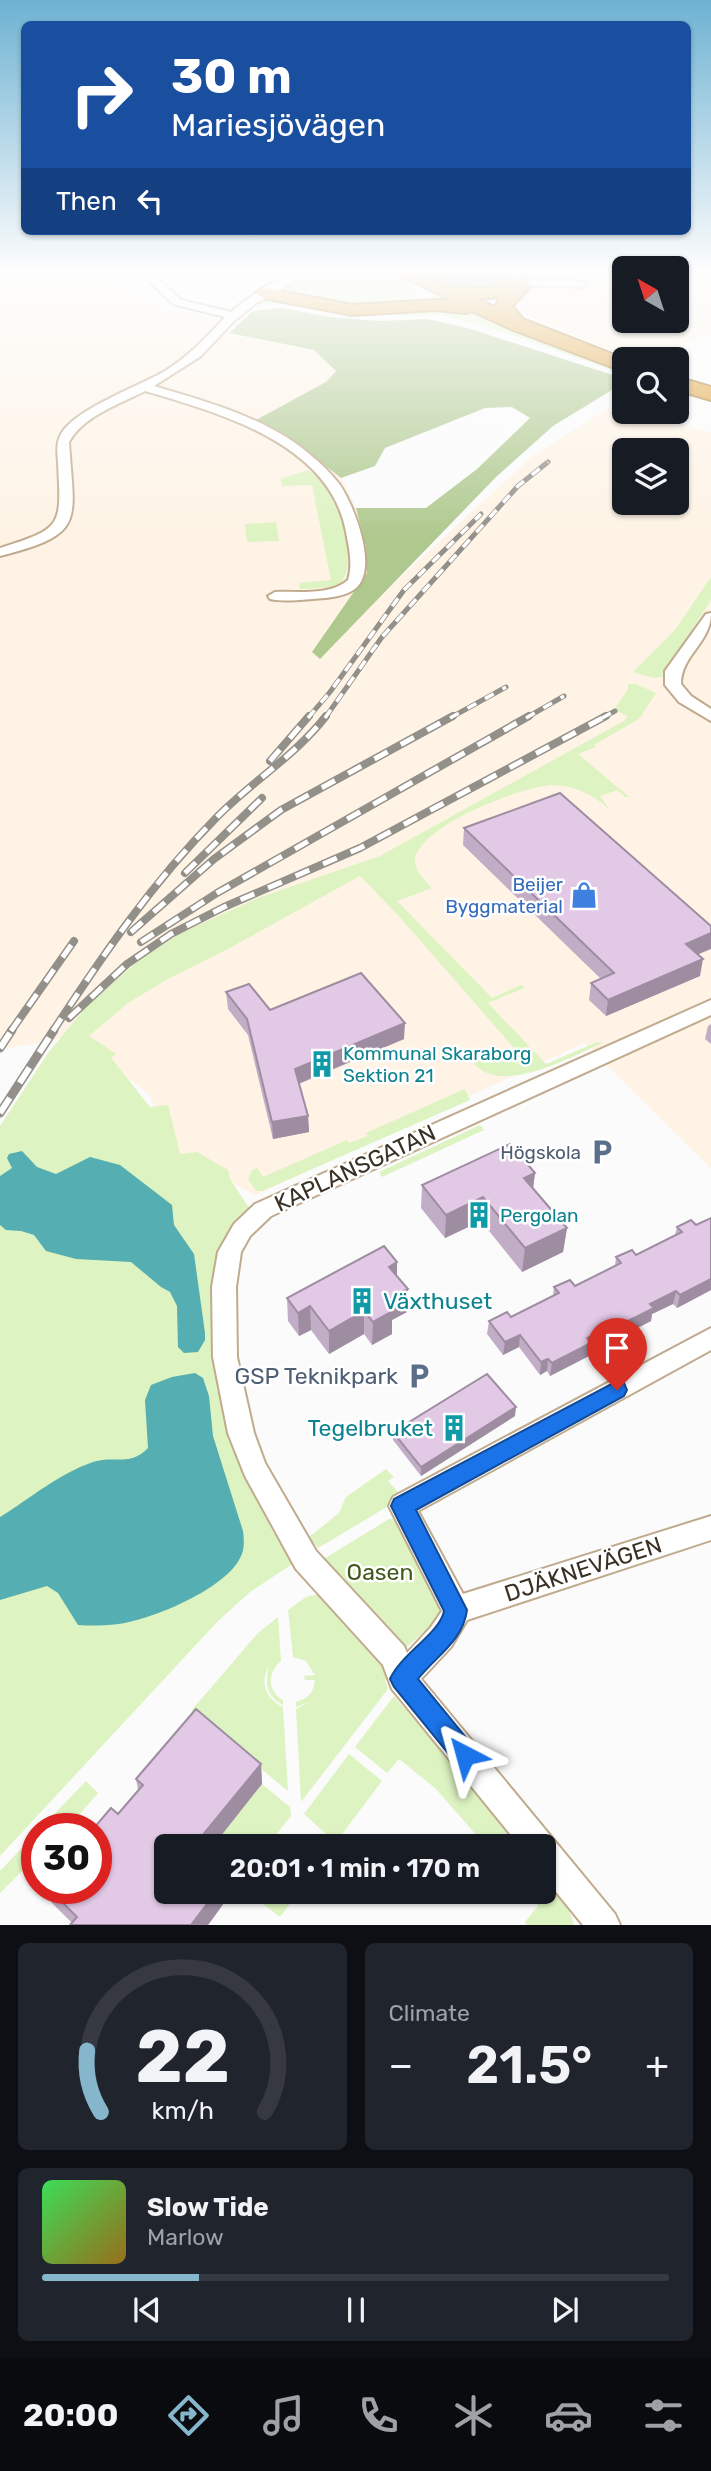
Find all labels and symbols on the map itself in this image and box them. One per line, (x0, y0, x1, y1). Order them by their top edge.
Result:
north arrow (612, 256, 690, 332)
place label: Beijer Byggmaterial (445, 873, 564, 918)
shop icon: Beijer Byggmaterial (569, 880, 599, 910)
place label: Kommunal Skaraborg Sektion 21 (343, 1042, 531, 1087)
building icon: Kommunal Skaraborg Sektion 21 (307, 1049, 337, 1079)
street label: KAPLANSGATAN (270, 1118, 440, 1218)
parking icon: Högskola (587, 1137, 617, 1167)
place label: Högskola (500, 1141, 581, 1164)
building icon: Pergolan (464, 1200, 494, 1230)
place label: Pergolan (500, 1204, 579, 1227)
building icon: Växthuset (347, 1286, 377, 1316)
place label: Växthuset (383, 1287, 492, 1315)
pin (587, 1318, 647, 1390)
parking icon: GSP Teknikpark (404, 1361, 434, 1391)
place label: GSP Teknikpark (234, 1362, 398, 1390)
building icon: Tegelbruket (439, 1413, 469, 1443)
place label: Tegelbruket (307, 1414, 433, 1442)
street label: DJÄKNEVÄGEN (501, 1530, 665, 1608)
park label: Oasen (347, 1558, 413, 1586)
position arrow (428, 1718, 502, 1792)
speed limit sign: 30 (21, 1813, 112, 1904)

